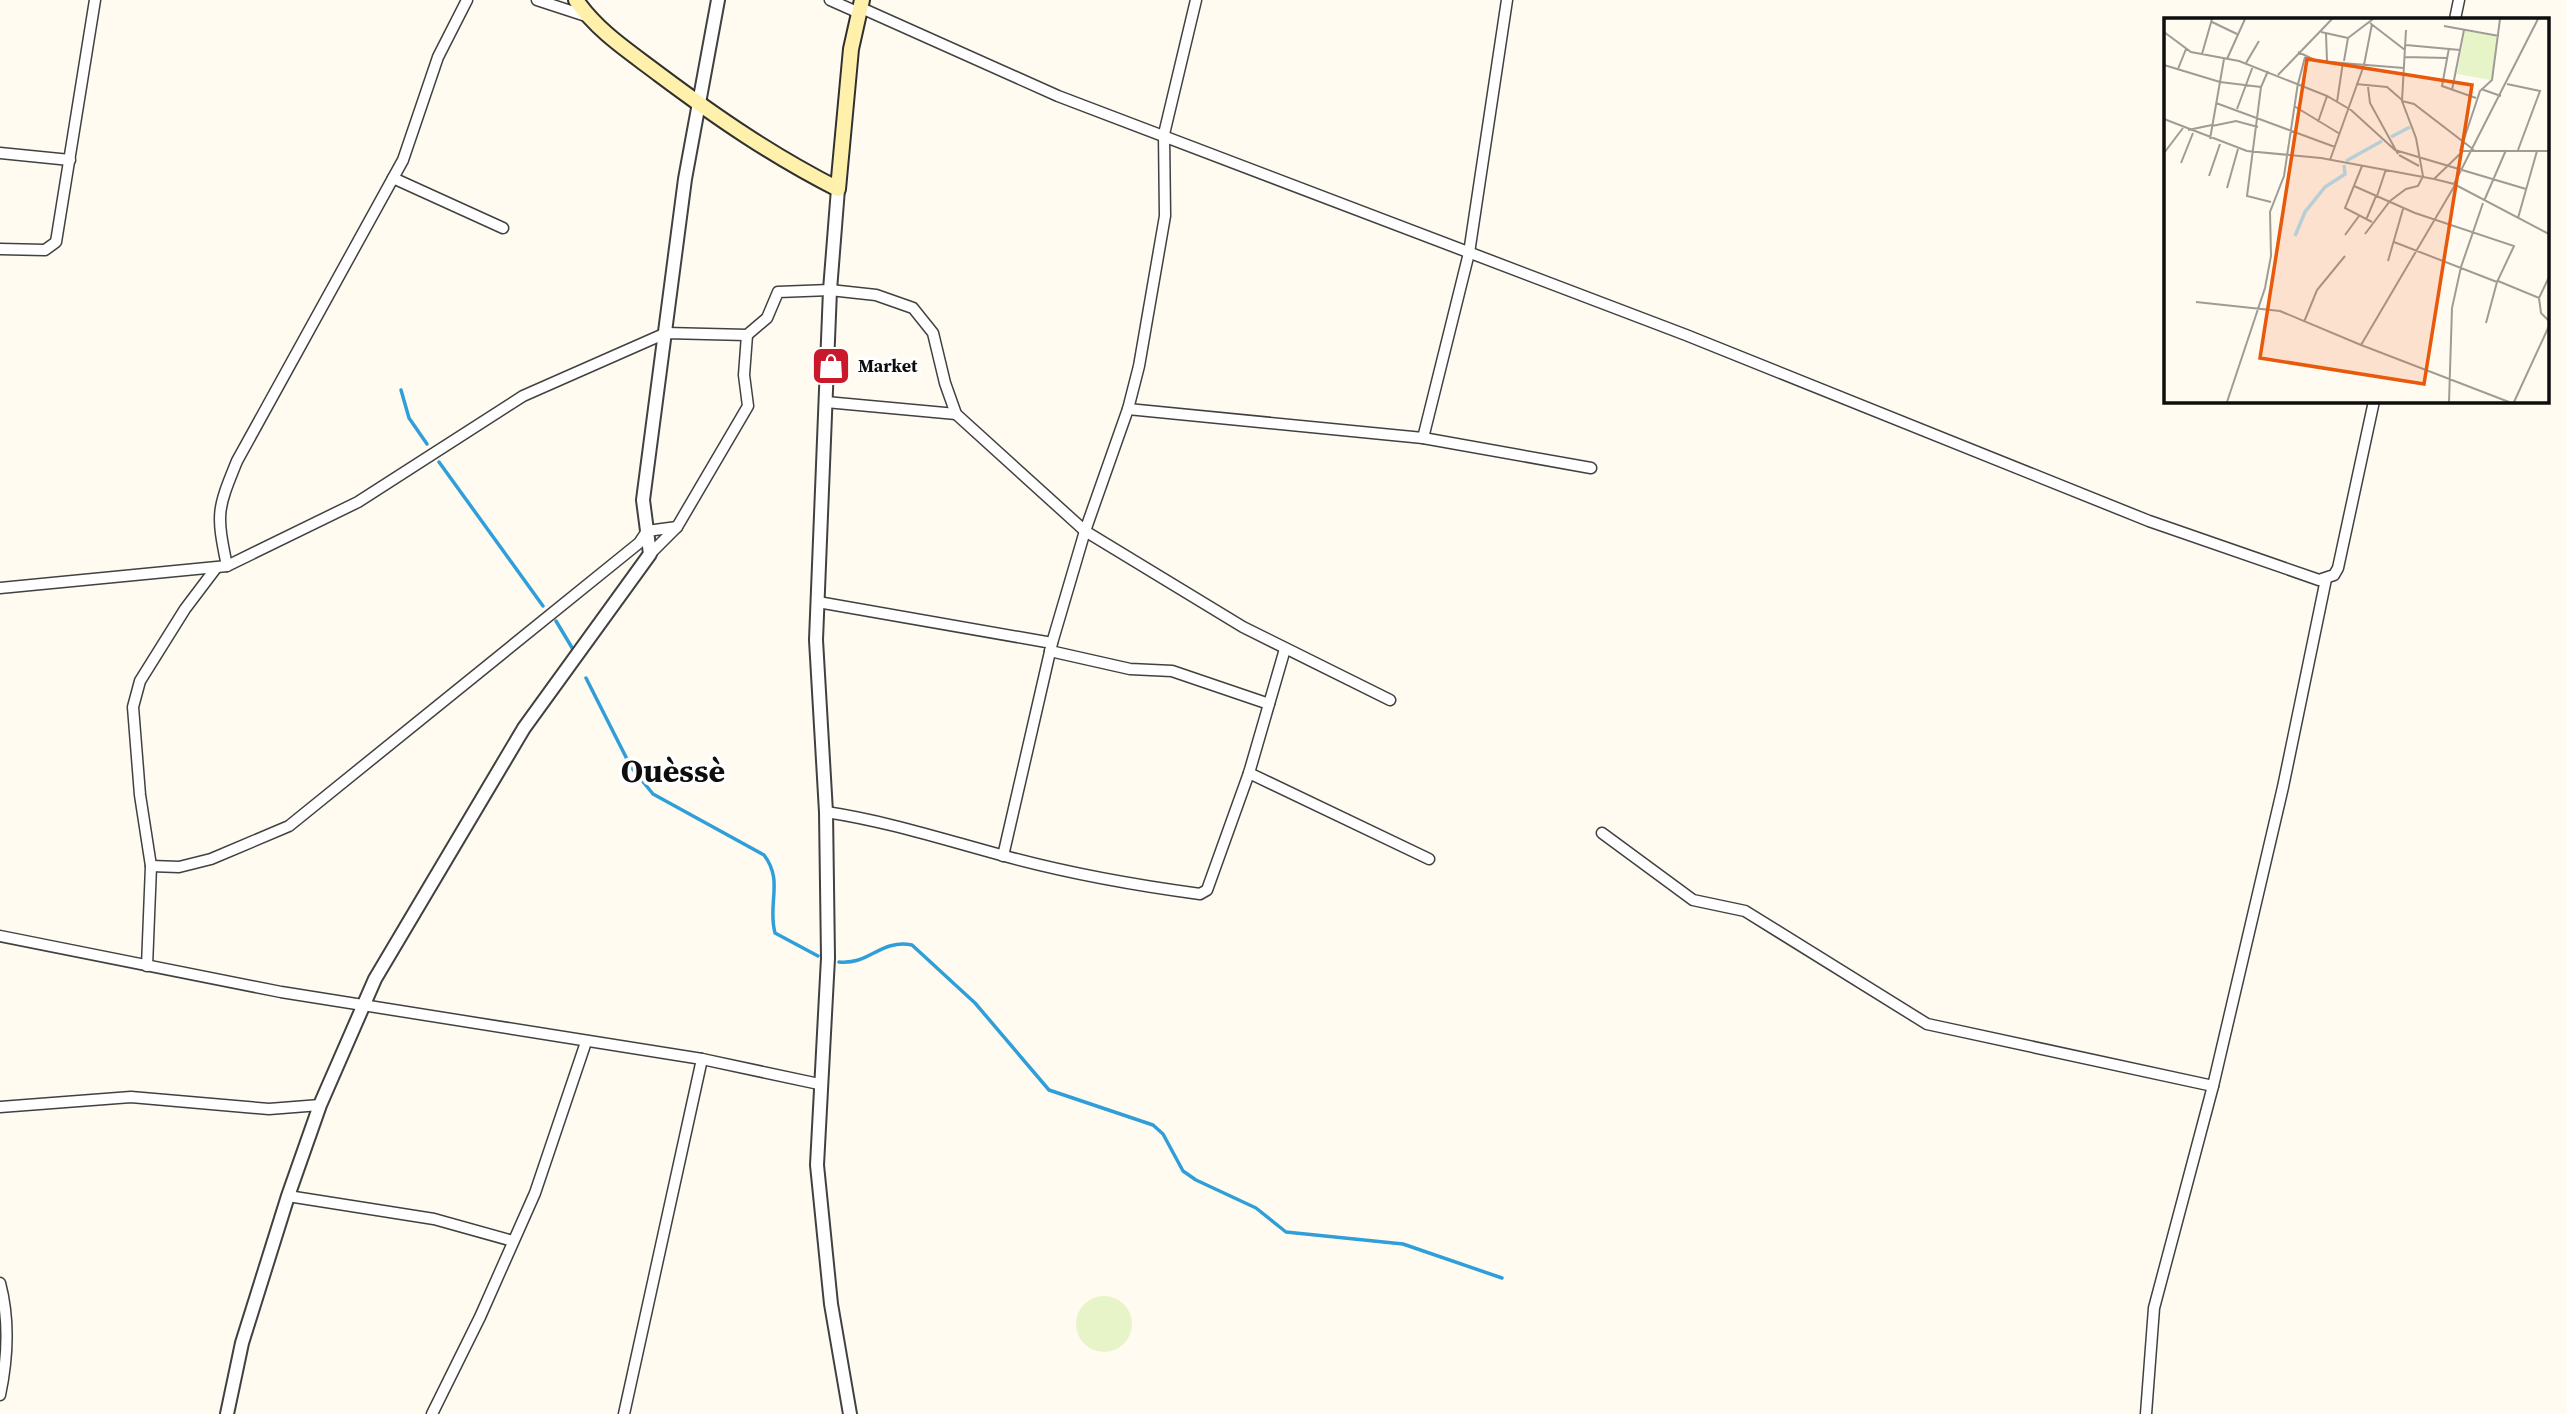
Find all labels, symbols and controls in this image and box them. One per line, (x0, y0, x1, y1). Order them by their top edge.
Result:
inset map (2164, 18, 2550, 402)
shop icon: Market (810, 345, 852, 387)
place label: Market (858, 353, 918, 378)
district label: Ouèssè (621, 749, 725, 793)

